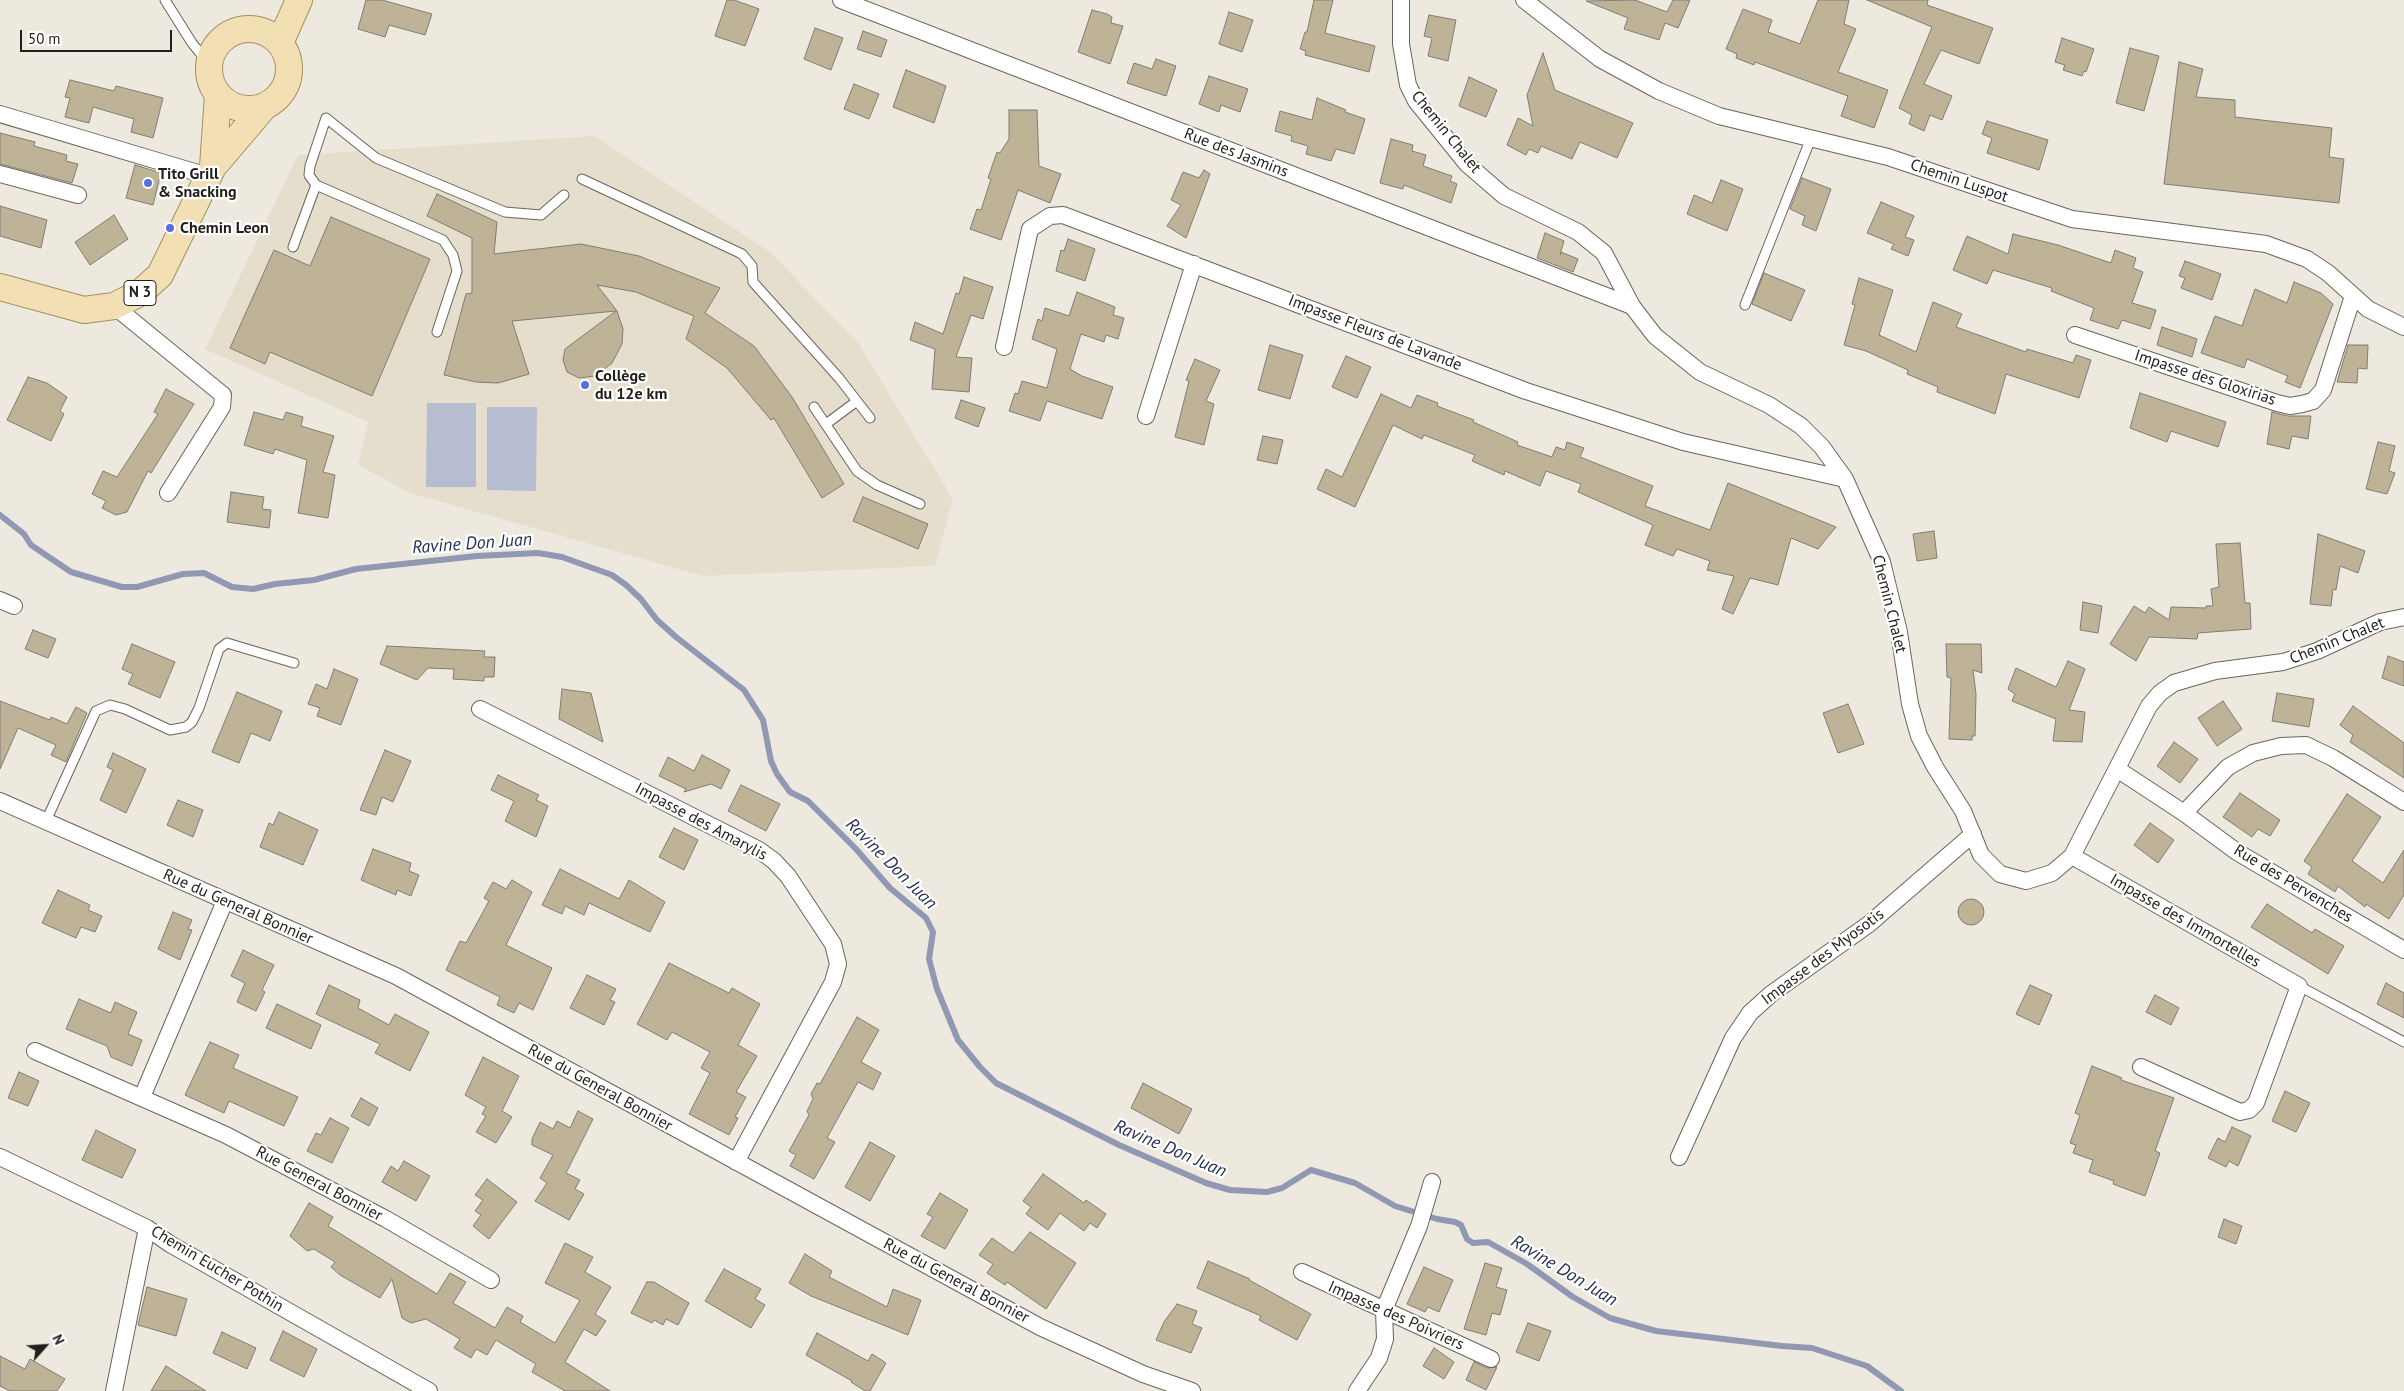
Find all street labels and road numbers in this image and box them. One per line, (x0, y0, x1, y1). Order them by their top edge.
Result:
street label: Chemin Chalet (1407, 87, 1485, 177)
street label: Rue des Jasmins (1181, 124, 1291, 182)
street label: Chemin Luspot (1908, 155, 2010, 207)
road number: N 3 (124, 280, 156, 306)
street label: Impasse Fleurs de Lavande (1286, 291, 1464, 375)
street label: Impasse des Gloxirias (2132, 346, 2278, 410)
street label: Chemin Chalet (1868, 553, 1910, 655)
street label: Chemin Chalet (2287, 613, 2387, 669)
street label: Impasse des Amarylis (632, 779, 770, 865)
street label: Rue des Pervenches (2230, 841, 2356, 927)
street label: Rue du General Bonnier (160, 865, 316, 949)
street label: Impasse des Immortelles (2106, 870, 2264, 972)
street label: Impasse des Myosotis (1758, 905, 1888, 1009)
street label: Rue du General Bonnier (524, 1040, 676, 1136)
street label: Rue General Bonnier (252, 1142, 386, 1226)
street label: Chemin Eucher Pothin (147, 1222, 287, 1316)
street label: Rue du General Bonnier (880, 1234, 1032, 1328)
street label: Impasse des Poivriers (1325, 1277, 1467, 1355)

